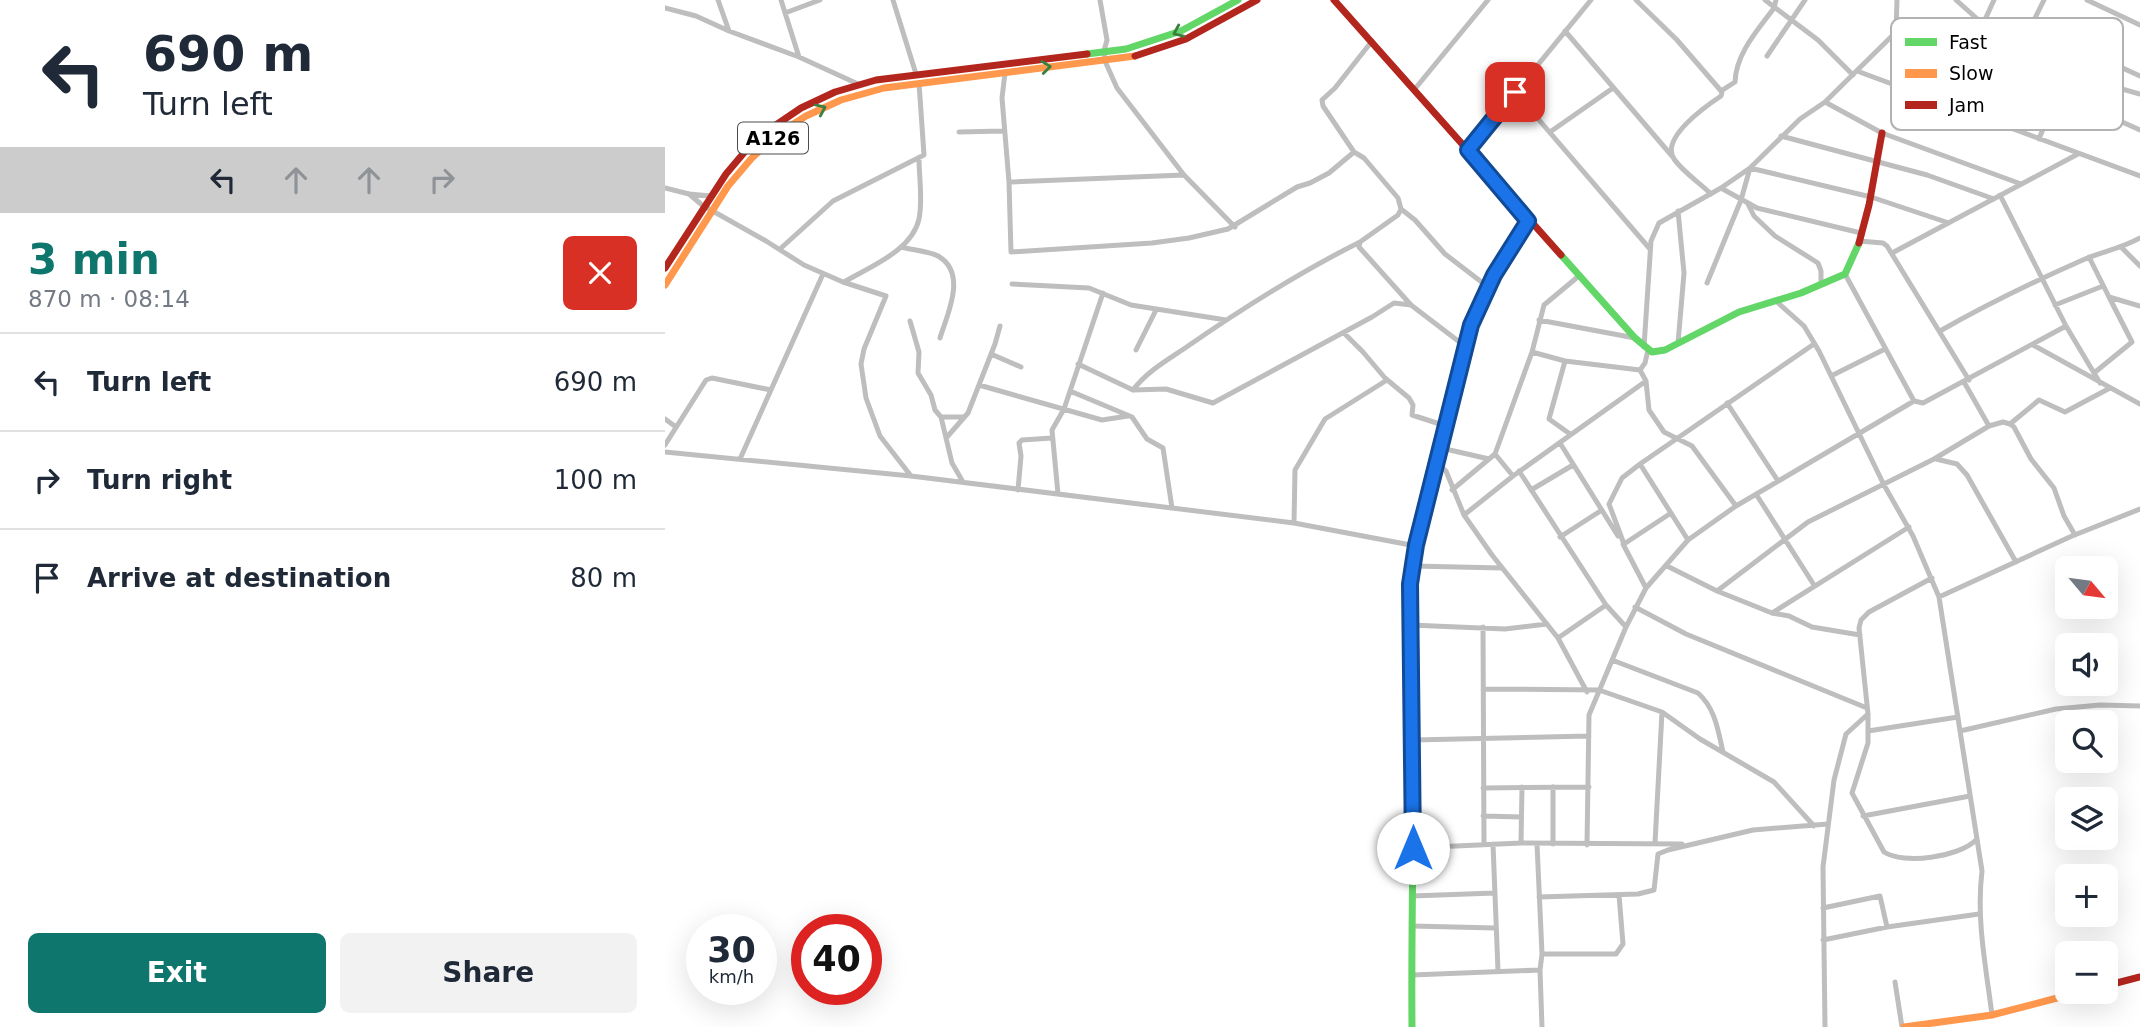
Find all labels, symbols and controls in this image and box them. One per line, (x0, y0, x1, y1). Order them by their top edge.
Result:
legend (1891, 18, 2123, 130)
one-way arrow (1172, 24, 1185, 38)
text: 690 m (143, 26, 313, 83)
icon: left (28, 28, 119, 119)
text: Fast (1949, 31, 1987, 53)
one-way arrow (1041, 60, 1052, 75)
pin (1485, 62, 1545, 122)
text: Slow (1949, 62, 1994, 84)
icon: arrive (1496, 73, 1534, 111)
text: Turn left (143, 85, 273, 123)
text: Jam (1948, 94, 1985, 116)
one-way arrow (814, 103, 826, 117)
road number: A126 (738, 122, 808, 154)
icon: left (204, 161, 242, 199)
icon: ahead (277, 161, 315, 199)
icon: ahead (350, 161, 388, 199)
icon: right (423, 161, 461, 199)
text: 3 min (28, 235, 160, 284)
button: close (563, 236, 637, 310)
text: 870 m · 08:14 (28, 286, 190, 312)
icon: left (28, 363, 66, 401)
text: Turn left (87, 367, 211, 397)
text: 690 m (554, 367, 637, 397)
icon: right (28, 461, 66, 499)
text: Turn right (87, 465, 232, 495)
text: 100 m (554, 465, 637, 495)
north arrow (2055, 556, 2117, 620)
map controls (2055, 556, 2118, 1004)
icon: arrive (28, 559, 66, 597)
text: Arrive at destination (87, 563, 391, 593)
text: 80 m (570, 563, 637, 593)
button: sound (2055, 633, 2118, 696)
button: search (2055, 710, 2118, 773)
button: layers (2055, 787, 2118, 850)
position arrow (1376, 811, 1450, 885)
button: + (2055, 864, 2118, 927)
speed limit sign: 40 (791, 914, 882, 1005)
text: 30 (707, 930, 756, 970)
button: Exit (28, 933, 326, 1013)
button: Share (340, 933, 637, 1013)
button: − (2055, 941, 2118, 1004)
text: km/h (709, 966, 754, 987)

